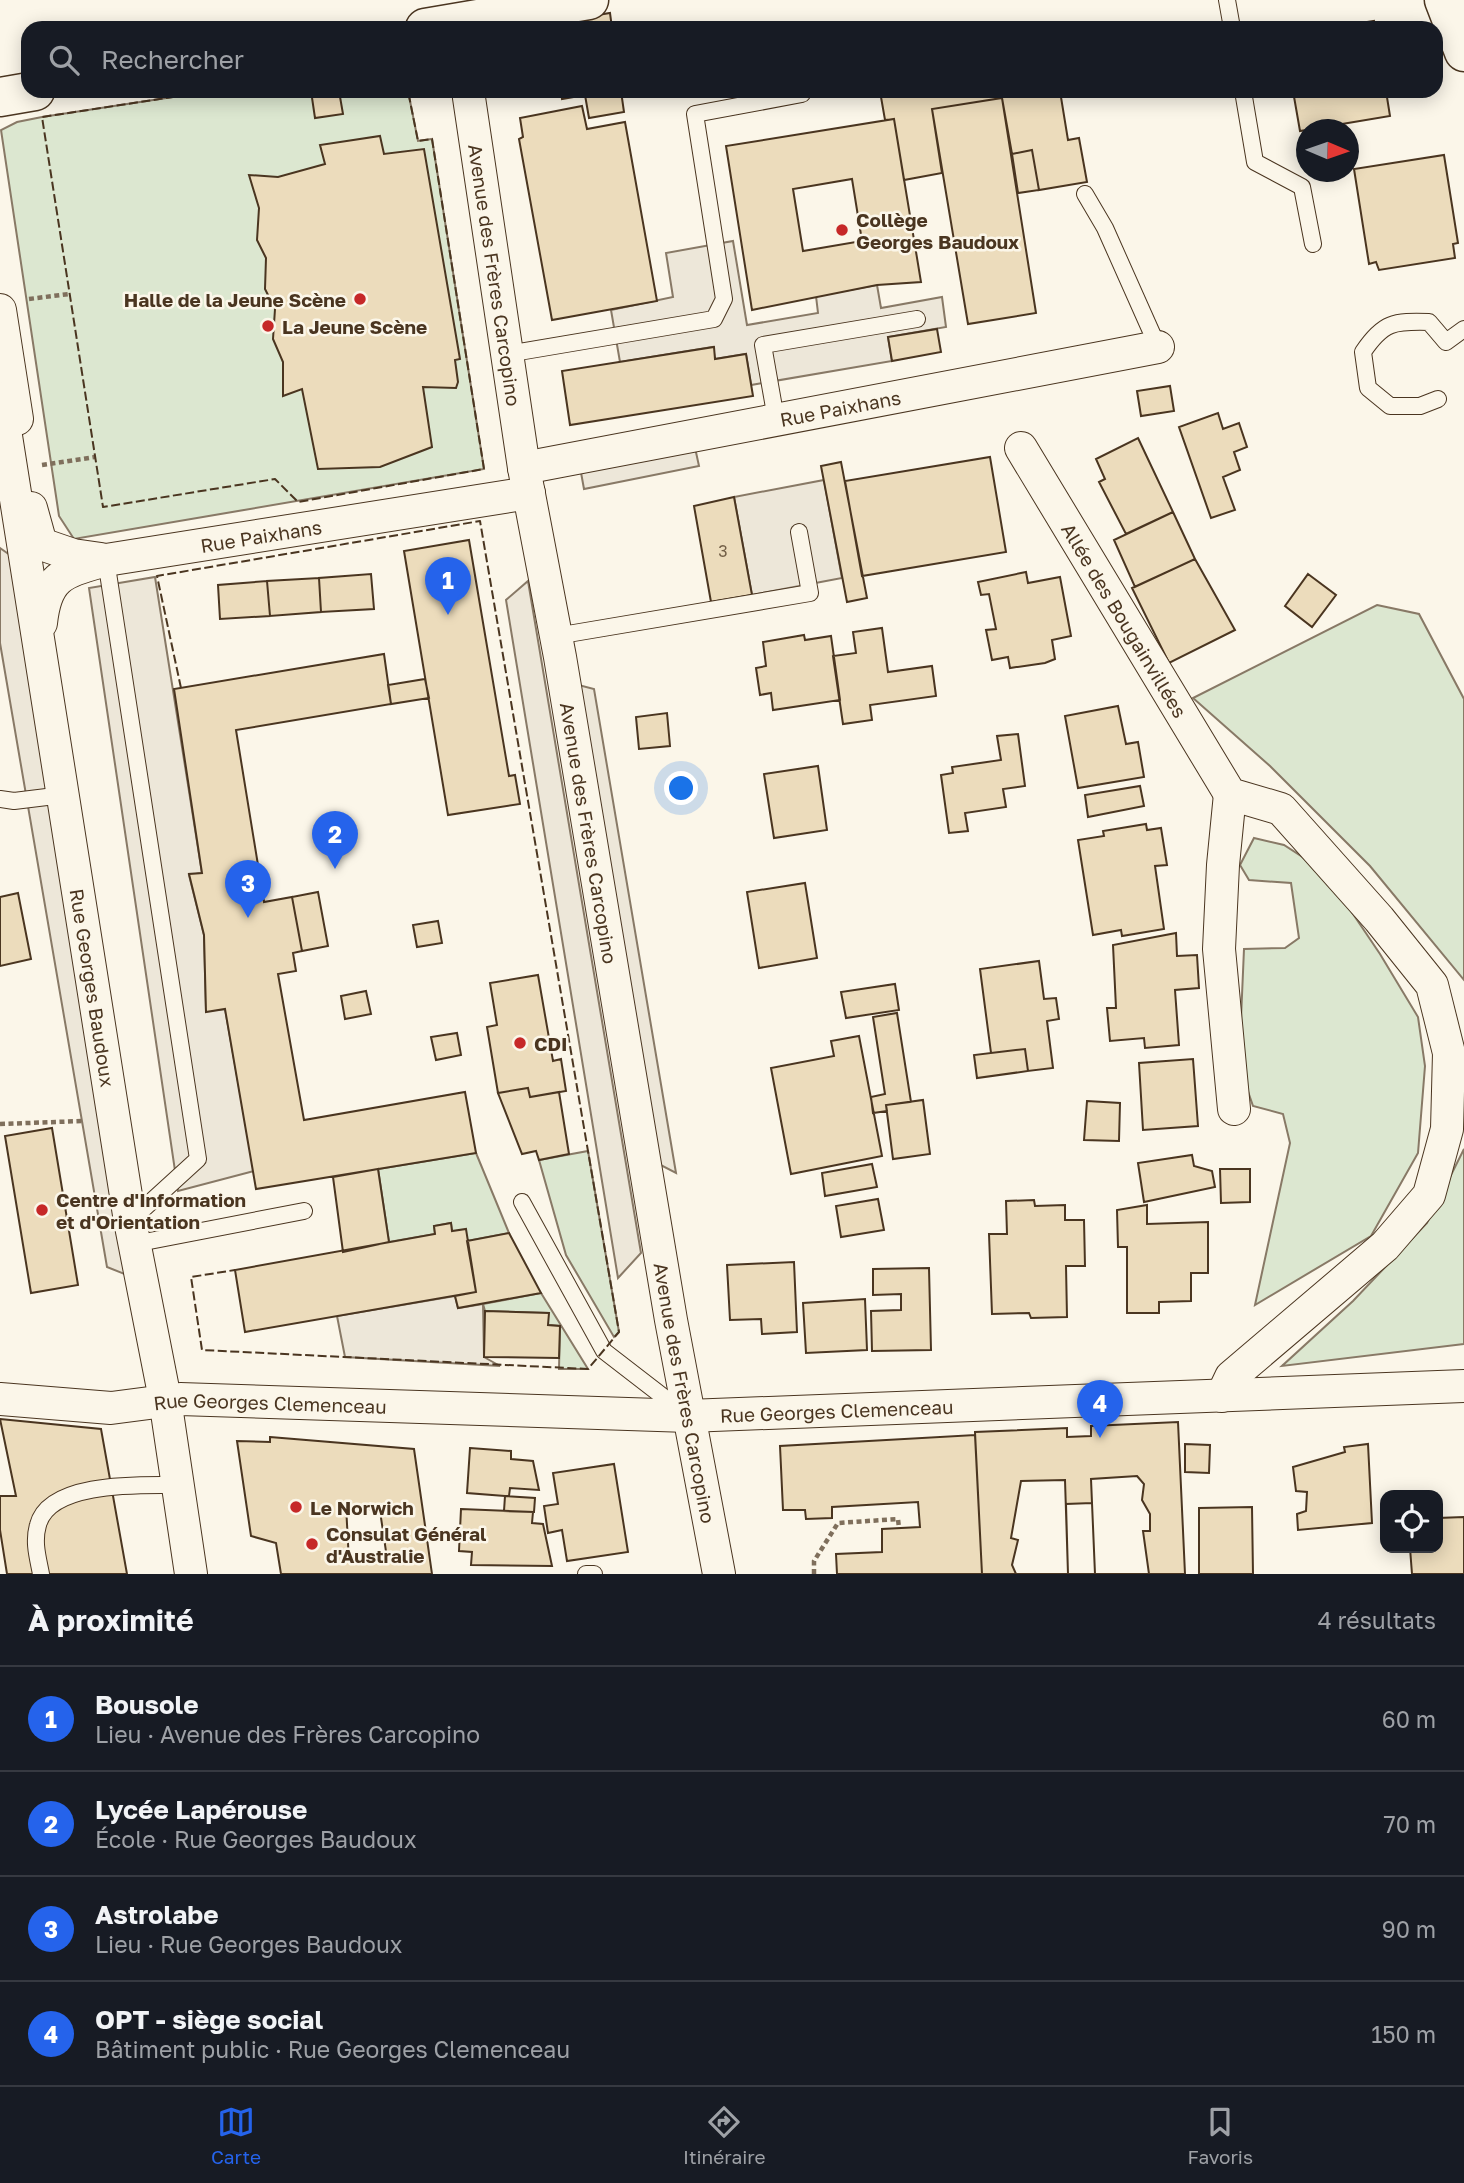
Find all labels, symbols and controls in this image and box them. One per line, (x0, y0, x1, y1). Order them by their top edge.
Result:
search box (21, 21, 1443, 98)
icon: search (45, 41, 83, 79)
text: Rechercher (101, 44, 244, 75)
north arrow (1296, 119, 1359, 182)
street label: Avenue des Frères Carcopino (465, 142, 526, 408)
place label: Collège Georges Baudoux (856, 208, 1019, 253)
marker: Collège Georges Baudoux (834, 222, 850, 238)
place label: Halle de la Jeune Scène (124, 288, 346, 311)
marker: Halle de la Jeune Scène (352, 291, 368, 307)
place label: La Jeune Scène (282, 315, 427, 338)
marker: La Jeune Scène (260, 318, 276, 334)
street label: Rue Paixhans (778, 385, 903, 430)
street label: Rue Paixhans (199, 514, 323, 556)
street label: Allée des Bougainvillées (1057, 519, 1192, 721)
house number: 3 (718, 541, 728, 561)
pin: 1 (425, 557, 471, 615)
street label: Avenue des Frères Carcopino (556, 701, 623, 965)
your location (664, 771, 698, 805)
pin: 2 (312, 811, 358, 869)
pin: 3 (225, 860, 271, 918)
street label: Rue Georges Baudoux (66, 887, 120, 1089)
place label: CDI (534, 1032, 568, 1055)
marker: CDI (512, 1035, 528, 1051)
place label: Centre d'Information et d'Orientation (56, 1188, 246, 1233)
marker: Centre d'Information et d'Orientation (34, 1202, 50, 1218)
street label: Avenue des Frères Carcopino (650, 1261, 721, 1525)
pin: 4 (1077, 1380, 1123, 1438)
street label: Rue Georges Clemenceau (152, 1387, 387, 1417)
street label: Rue Georges Clemenceau (720, 1394, 954, 1426)
map controls (1380, 1490, 1443, 1553)
button: locate (1380, 1490, 1443, 1553)
place label: Le Norwich (310, 1496, 414, 1519)
marker: Le Norwich (288, 1499, 304, 1515)
place label: Consulat Général d'Australie (326, 1522, 486, 1567)
marker: Consulat Général d'Australie (304, 1536, 320, 1552)
text: À proximité (28, 1602, 194, 1638)
text: 4 résultats (1318, 1606, 1436, 1634)
text: Bousole (95, 1689, 198, 1720)
text: 1 (45, 1705, 57, 1733)
text: 60 m (1382, 1705, 1436, 1733)
text: Lieu · Avenue des Frères Carcopino (95, 1720, 480, 1748)
text: Lycée Lapérouse (95, 1794, 307, 1825)
text: 2 (44, 1810, 58, 1838)
text: 70 m (1383, 1810, 1436, 1838)
text: École · Rue Georges Baudoux (95, 1825, 417, 1853)
text: Astrolabe (95, 1899, 219, 1930)
text: 3 (44, 1915, 58, 1943)
text: 90 m (1382, 1915, 1436, 1943)
text: Lieu · Rue Georges Baudoux (95, 1930, 402, 1958)
text: OPT - siège social (95, 2004, 323, 2035)
text: 4 (44, 2020, 58, 2048)
text: 150 m (1371, 2020, 1436, 2048)
text: Bâtiment public · Rue Georges Clemenceau (95, 2035, 570, 2063)
tab: Carte (211, 2103, 261, 2168)
tab: Itinéraire (683, 2103, 766, 2168)
tab: Favoris (1188, 2103, 1253, 2168)

